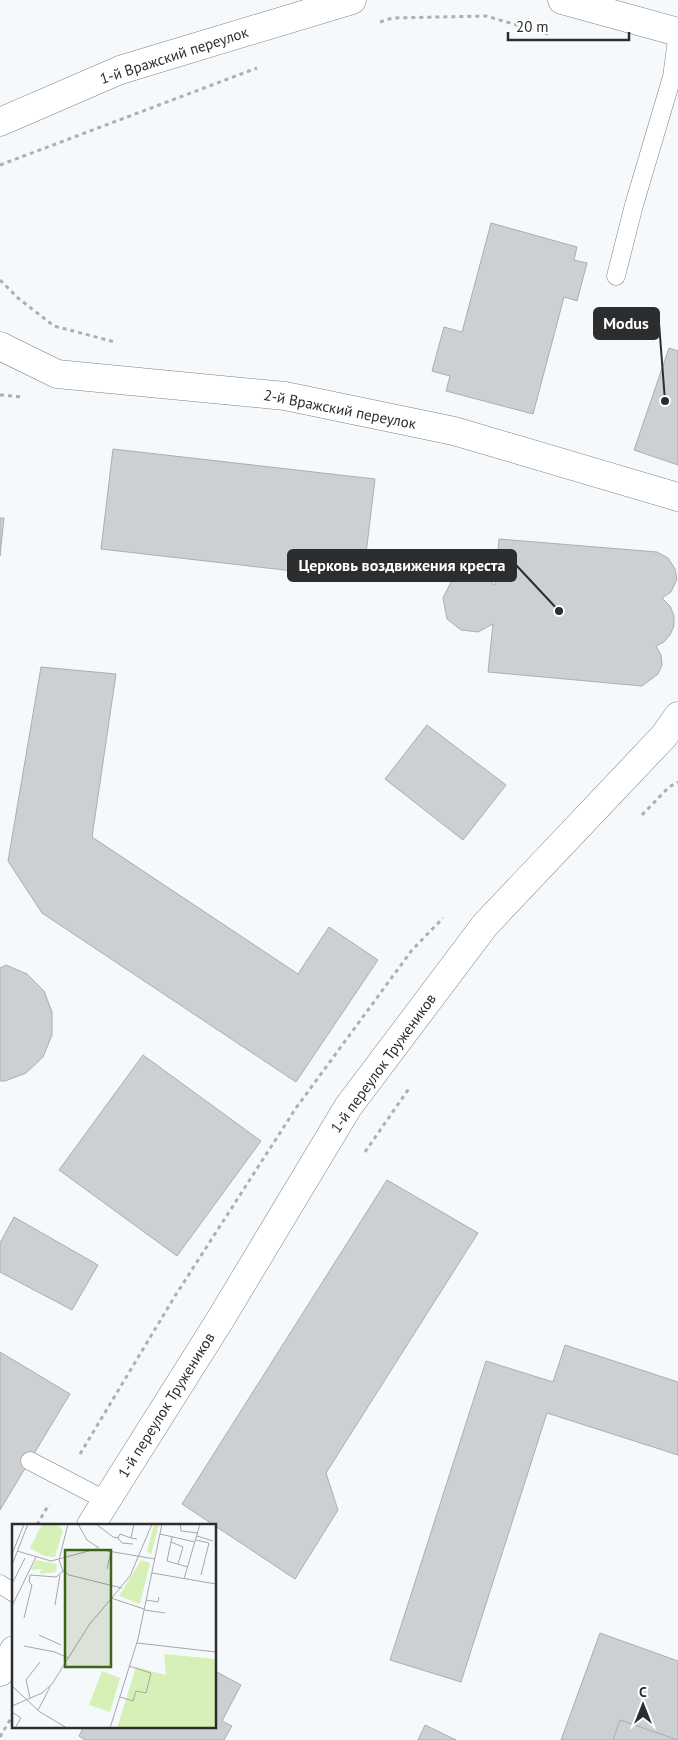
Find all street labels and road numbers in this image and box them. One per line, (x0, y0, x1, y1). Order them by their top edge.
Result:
street label: 1-й Вражский переулок (97, 22, 251, 88)
street label: 2-й Вражский переулок (262, 385, 419, 433)
street label: 1-й переулок Тружеников (326, 990, 440, 1136)
street label: 1-й переулок Тружеников (113, 1329, 219, 1481)

